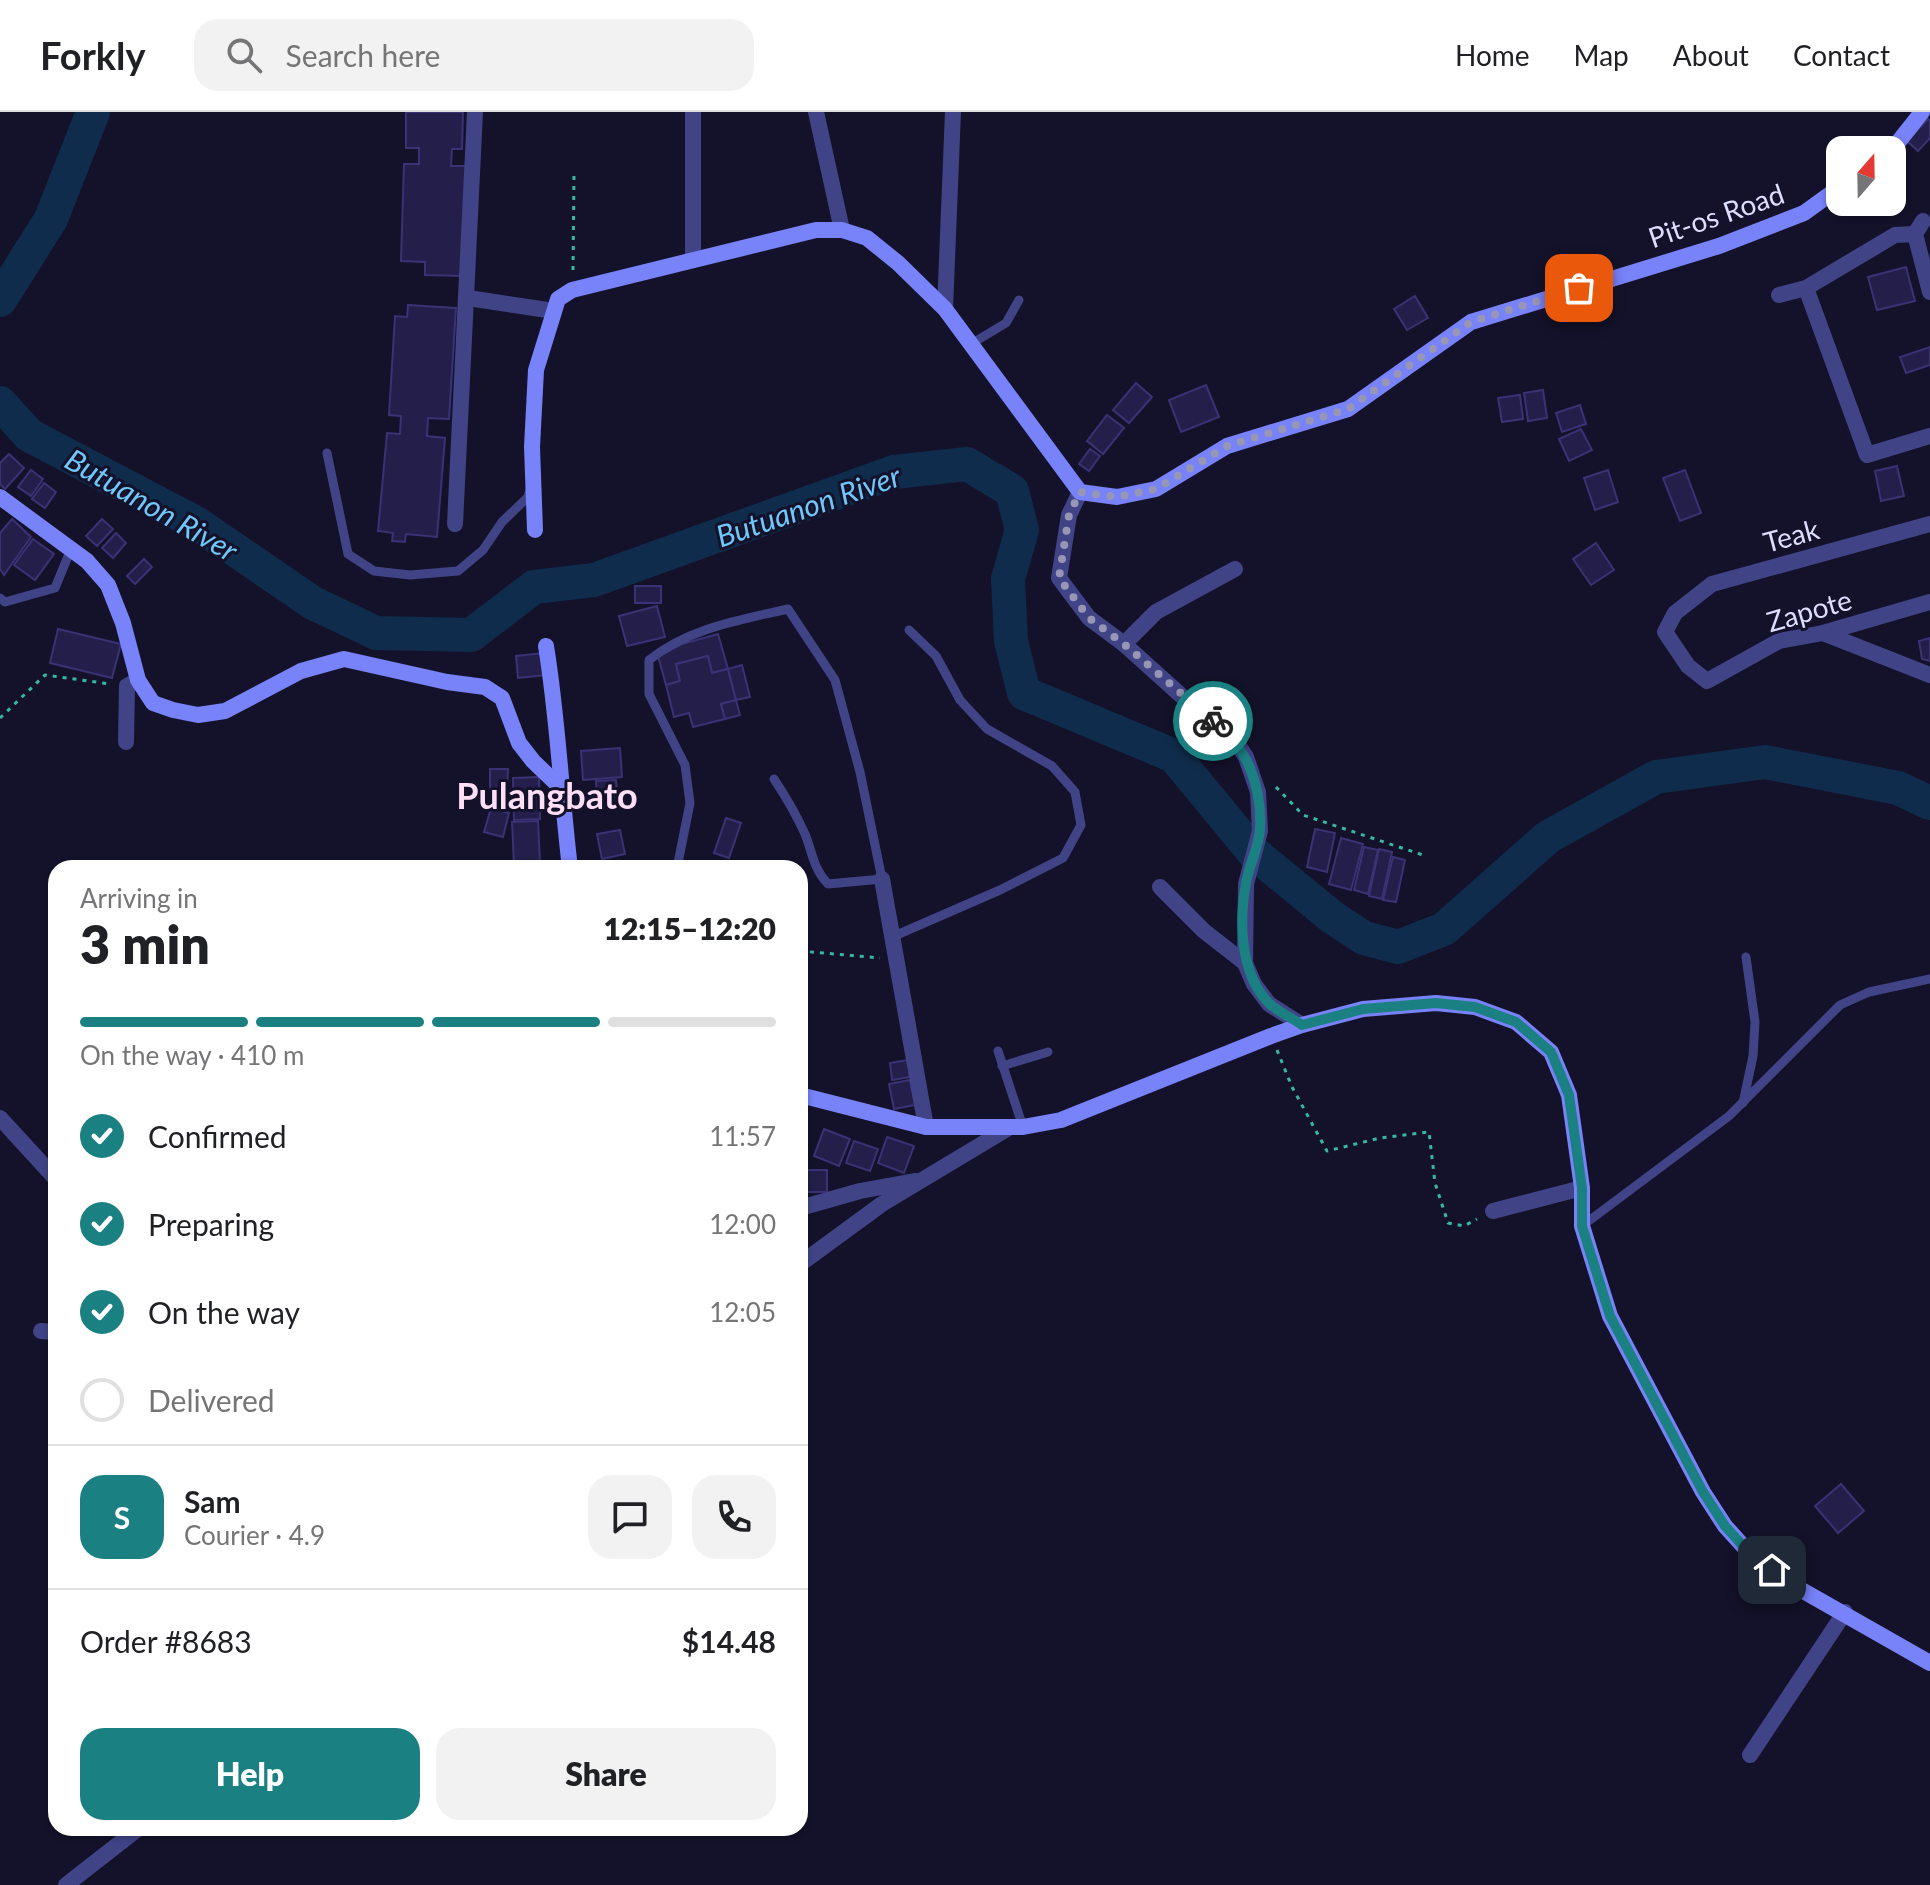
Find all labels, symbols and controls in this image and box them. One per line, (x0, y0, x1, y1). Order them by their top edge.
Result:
search box (194, 19, 754, 91)
text: Forkly (40, 32, 146, 78)
icon: search (222, 33, 266, 77)
text: Search here (286, 37, 440, 73)
text: Home (1455, 38, 1530, 72)
text: Map (1574, 38, 1629, 72)
text: About (1673, 38, 1749, 72)
text: Contact (1793, 38, 1890, 72)
north arrow (1826, 136, 1906, 216)
map controls (1826, 136, 1906, 216)
street label: Pit-os Road (1644, 176, 1788, 254)
pin (1545, 254, 1613, 322)
icon: bag (1557, 266, 1601, 310)
water label: Butuanon River (60, 440, 245, 568)
water label: Butuanon River (711, 456, 906, 553)
street label: Teak (1760, 511, 1823, 559)
street label: Zapote (1763, 582, 1855, 638)
courier (1173, 681, 1253, 761)
icon: bike (1191, 699, 1235, 743)
district label: Pulangbato (456, 773, 638, 817)
text: Arriving in (80, 882, 198, 914)
text: 12:15–12:20 (603, 910, 776, 946)
text: 3 min (80, 913, 210, 975)
text: On the way · 410 m (80, 1039, 304, 1071)
icon: check (80, 1114, 124, 1158)
text: Confirmed (148, 1118, 287, 1154)
text: 11:57 (709, 1120, 776, 1152)
icon: check (80, 1202, 124, 1246)
text: Preparing (148, 1206, 274, 1242)
text: 12:00 (709, 1208, 776, 1240)
icon: check (80, 1290, 124, 1334)
text: On the way (148, 1294, 300, 1330)
text: 12:05 (709, 1296, 776, 1328)
text: Delivered (148, 1382, 275, 1418)
button: chat (588, 1475, 672, 1559)
button: phone (692, 1475, 776, 1559)
text: Sam (184, 1483, 241, 1519)
text: S (114, 1499, 130, 1535)
text: Courier · 4.9 (184, 1519, 325, 1551)
pin (1738, 1536, 1806, 1604)
icon: home (1750, 1548, 1794, 1592)
text: Order #8683 (80, 1623, 252, 1659)
text: $14.48 (682, 1623, 776, 1659)
button: Help (80, 1728, 420, 1820)
button: Share (436, 1728, 776, 1820)

